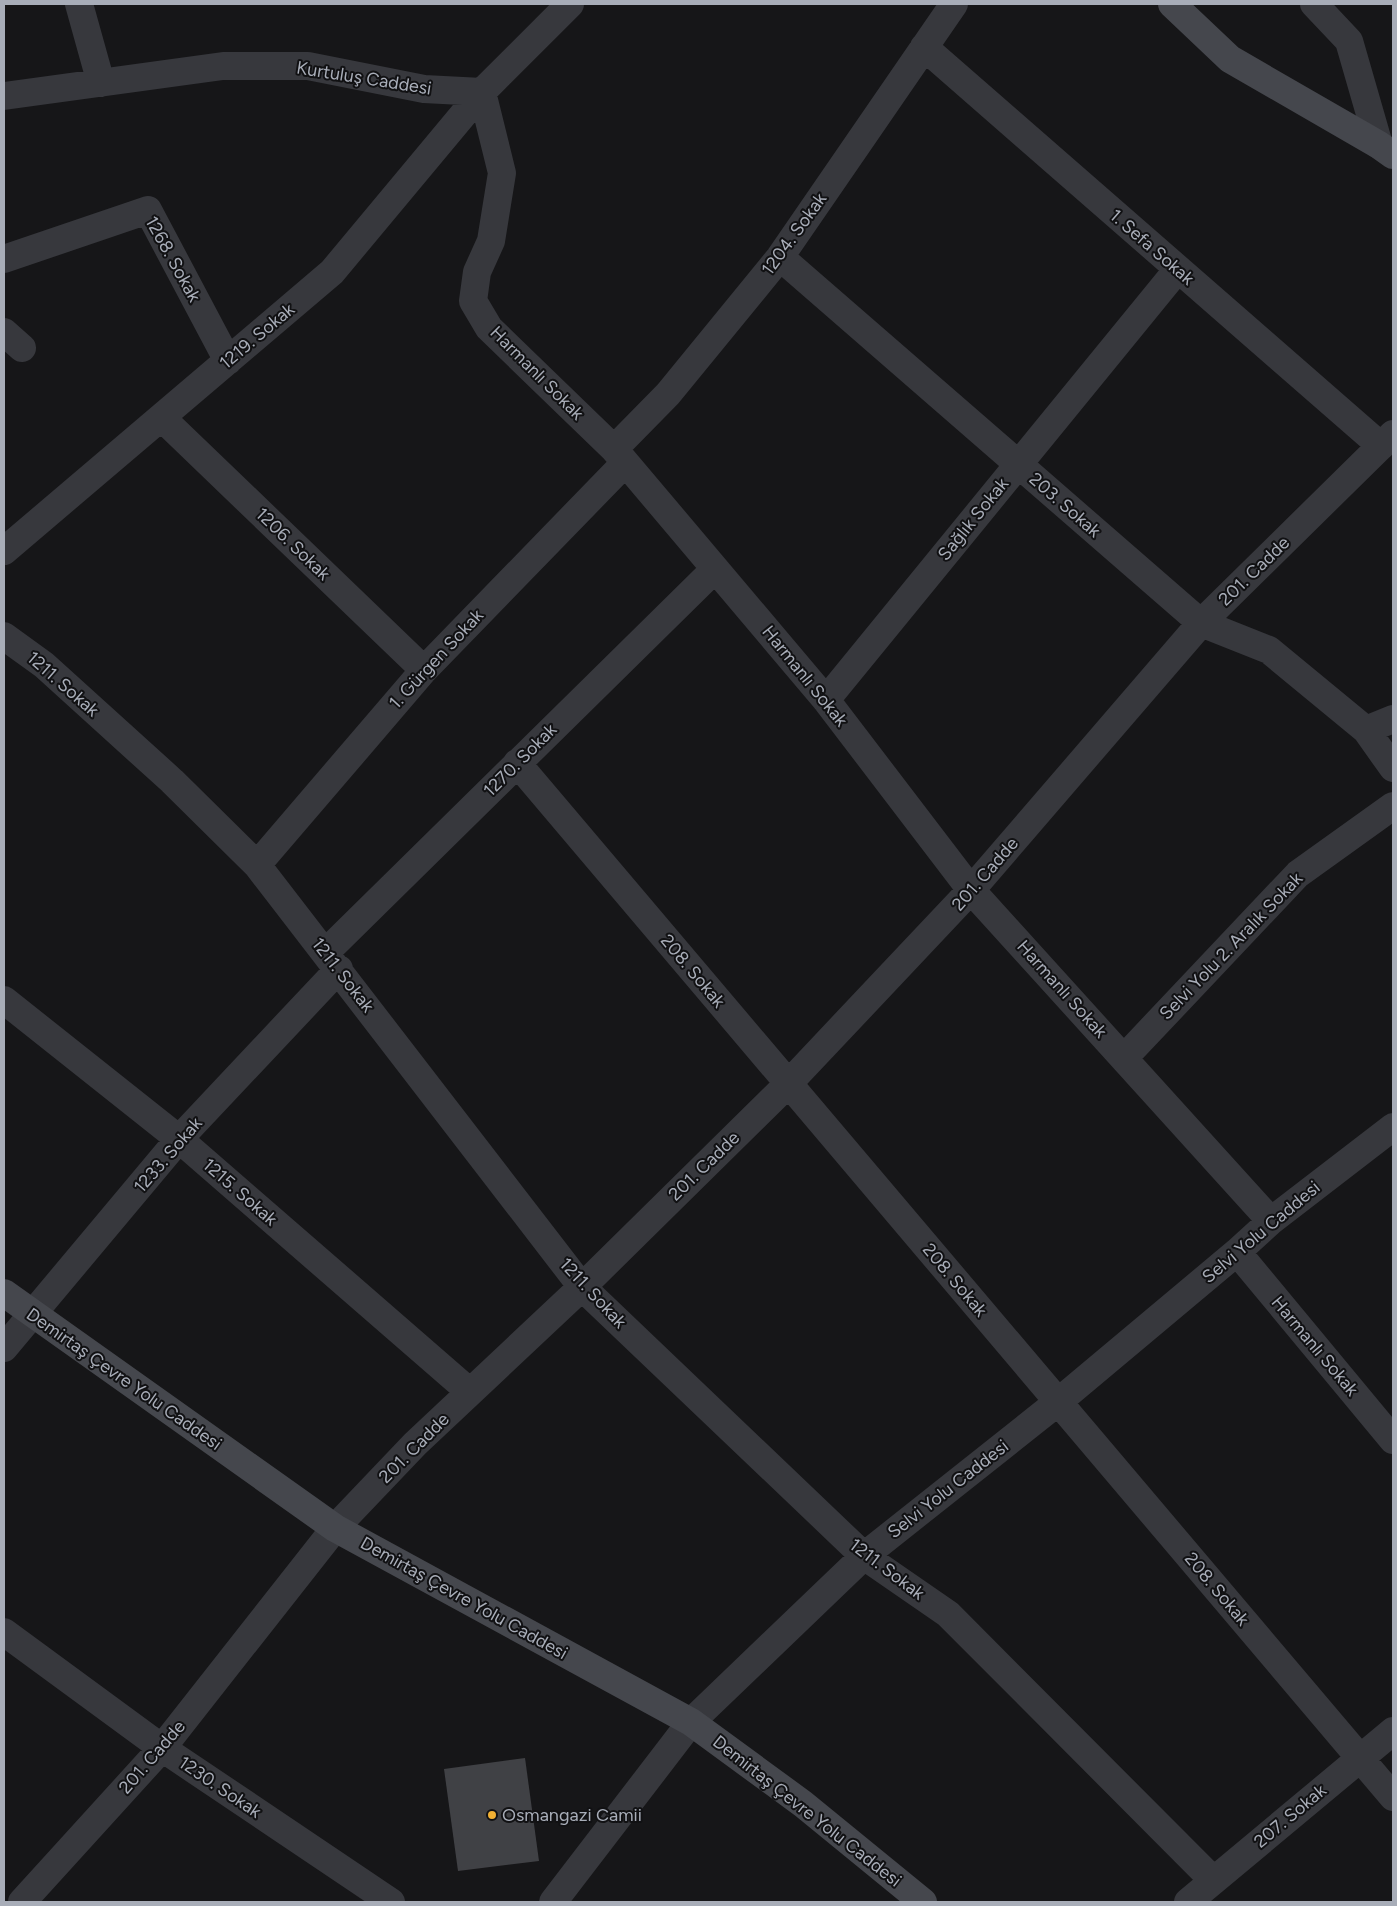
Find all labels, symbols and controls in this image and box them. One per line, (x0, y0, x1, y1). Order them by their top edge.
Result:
street label: Kurtuluş Caddesi (295, 56, 433, 100)
street label: 1204. Sokak (757, 188, 831, 279)
street label: 1. Sefa Sokak (1105, 204, 1199, 290)
street label: 1268. Sokak (140, 212, 206, 306)
street label: 1219. Sokak (215, 298, 299, 374)
street label: Harmanlı Sokak (485, 321, 589, 425)
street label: 203. Sokak (1025, 468, 1105, 542)
street label: Sağlık Sokak (933, 473, 1013, 565)
street label: 1206. Sokak (251, 503, 335, 585)
street label: 201. Cadde (1214, 532, 1294, 610)
street label: 1. Gürgen Sokak (384, 604, 488, 713)
street label: Harmanlı Sokak (757, 621, 853, 731)
street label: 1211. Sokak (22, 647, 104, 722)
street label: 1270. Sokak (479, 719, 561, 801)
street label: 201. Cadde (947, 833, 1023, 915)
street label: Selvi Yolu 2. Aralık Sokak (1155, 868, 1307, 1024)
street label: 208. Sokak (656, 930, 730, 1012)
street label: 1211. Sokak (307, 933, 379, 1017)
street label: Harmanlı Sokak (1012, 936, 1112, 1043)
street label: 1233. Sokak (129, 1112, 207, 1197)
street label: 201. Cadde (664, 1127, 744, 1205)
street label: 1215. Sokak (198, 1154, 282, 1230)
street label: Selvi Yolu Caddesi (1198, 1176, 1324, 1288)
street label: 208. Sokak (918, 1239, 992, 1321)
street label: 1211. Sokak (555, 1253, 631, 1333)
street label: Harmanlı Sokak (1267, 1291, 1363, 1401)
street label: Demirtaş Çevre Yolu Caddesi (22, 1303, 226, 1455)
street label: 201. Cadde (374, 1408, 454, 1488)
street label: Selvi Yolu Caddesi (883, 1435, 1013, 1543)
street label: Demirtaş Çevre Yolu Caddesi (357, 1532, 571, 1664)
street label: 1211. Sokak (845, 1534, 929, 1605)
street label: 208. Sokak (1180, 1548, 1254, 1630)
street label: 201. Cadde (114, 1716, 190, 1798)
street label: Demirtaş Çevre Yolu Caddesi (708, 1731, 906, 1891)
street label: 1230. Sokak (174, 1751, 266, 1823)
street label: 207. Sokak (1249, 1779, 1331, 1853)
place label: Osmangazi Camii (502, 1804, 642, 1826)
marker: Osmangazi Camii (486, 1809, 498, 1821)

